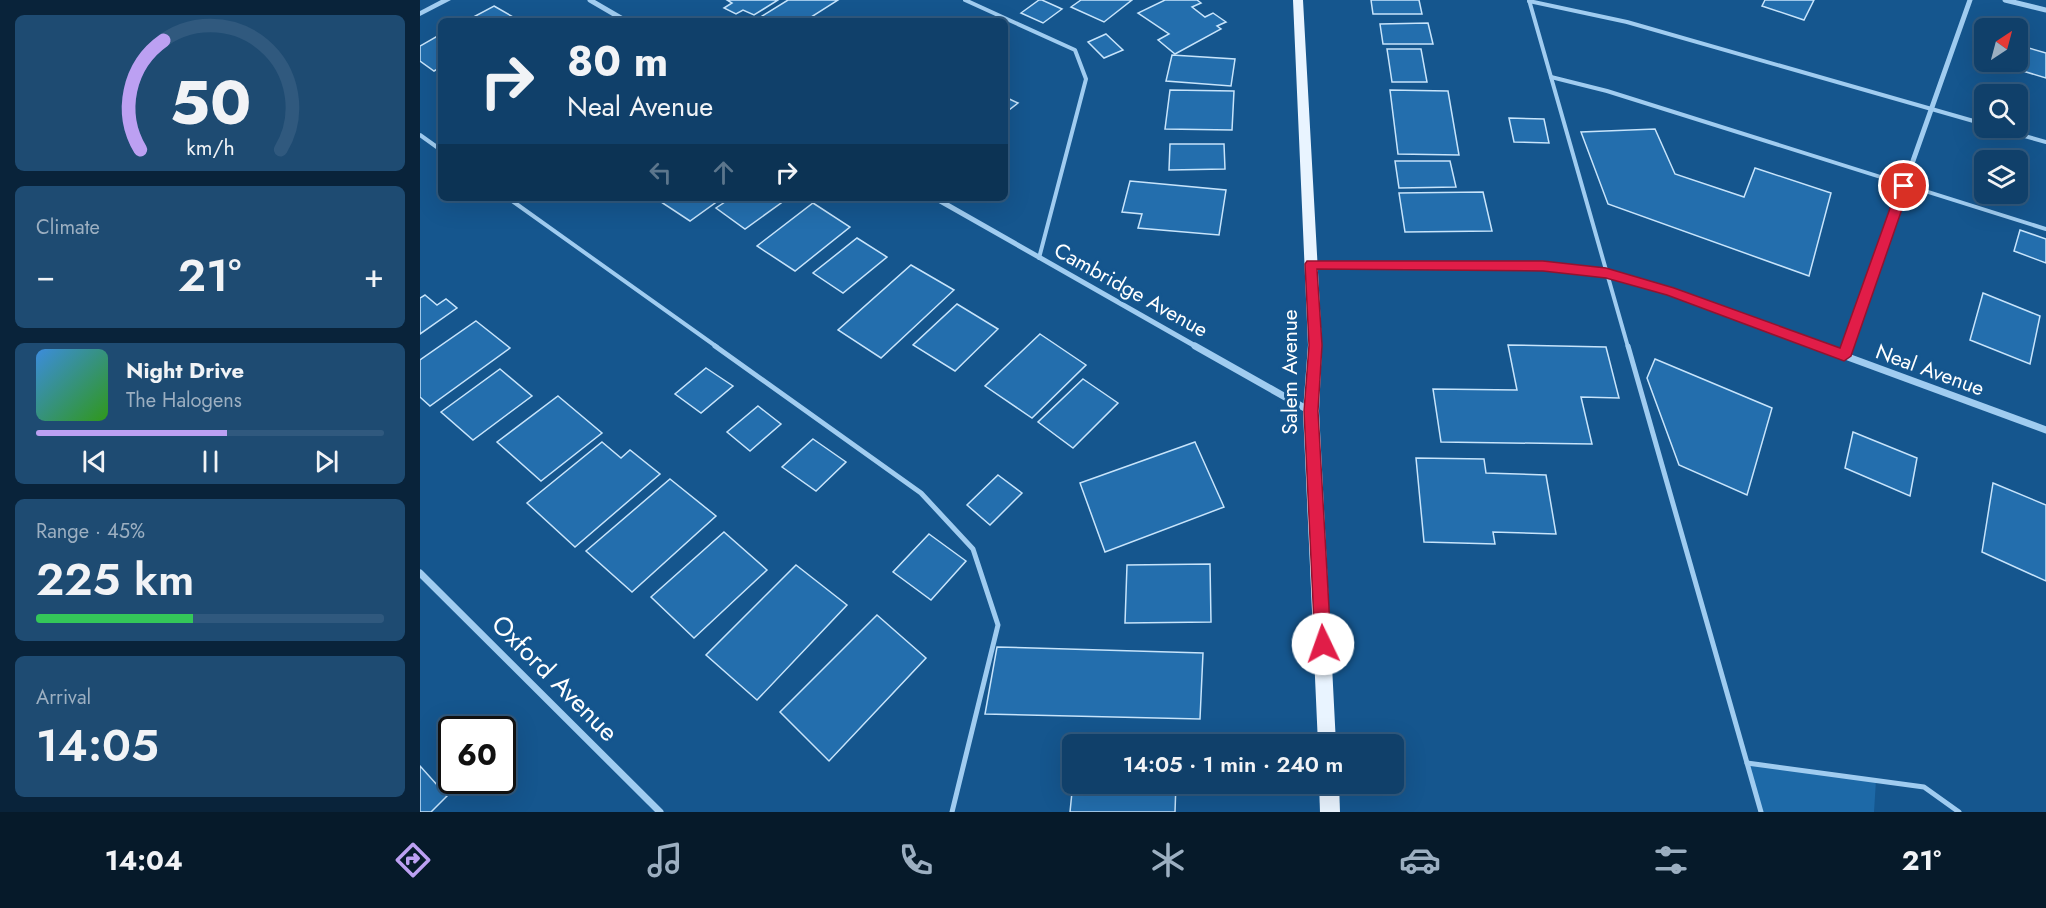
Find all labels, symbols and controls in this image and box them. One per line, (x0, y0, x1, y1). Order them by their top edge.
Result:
north arrow (1974, 18, 2028, 72)
map controls (1974, 18, 2028, 204)
text: 80 m (567, 31, 668, 92)
icon: right (468, 42, 546, 120)
text: 50 (169, 57, 251, 147)
button: search (1974, 84, 2028, 138)
text: Neal Avenue (567, 87, 713, 126)
text: km/h (186, 132, 234, 163)
button: layers (1974, 150, 2028, 204)
icon: left (644, 156, 677, 189)
icon: ahead (707, 156, 740, 189)
icon: right (770, 156, 803, 189)
pin (1878, 160, 1929, 211)
icon: arrive (1887, 169, 1920, 202)
text: Climate (36, 213, 100, 242)
street label: Cambridge Avenue (1049, 235, 1214, 345)
text: 21° (178, 243, 241, 308)
text: − (36, 252, 55, 299)
text: + (364, 252, 384, 299)
street label: Salem Avenue (1275, 309, 1305, 435)
street label: Neal Avenue (1871, 336, 1989, 404)
text: Night Drive (126, 354, 244, 386)
text: The Halogens (126, 386, 242, 415)
icon: previous (78, 445, 111, 478)
icon: pause (194, 445, 227, 478)
icon: next (310, 445, 343, 478)
text: Range · 45% (36, 517, 145, 546)
text: 225 km (36, 547, 194, 612)
street label: Oxford Avenue (483, 606, 627, 750)
position arrow (1291, 612, 1355, 676)
text: Arrival (36, 683, 91, 712)
text: 14:05 (36, 713, 159, 778)
speed limit sign: 60 (438, 716, 516, 794)
text: 14:05 · 1 min · 240 m (1123, 748, 1343, 780)
icon: directions (392, 839, 434, 881)
icon: music (644, 839, 686, 881)
icon: phone (895, 839, 937, 881)
icon: climate (1147, 839, 1189, 881)
icon: car (1399, 839, 1441, 881)
icon: filters (1650, 839, 1692, 881)
text: 14:04 (105, 841, 183, 880)
text: 21° (1902, 841, 1941, 880)

